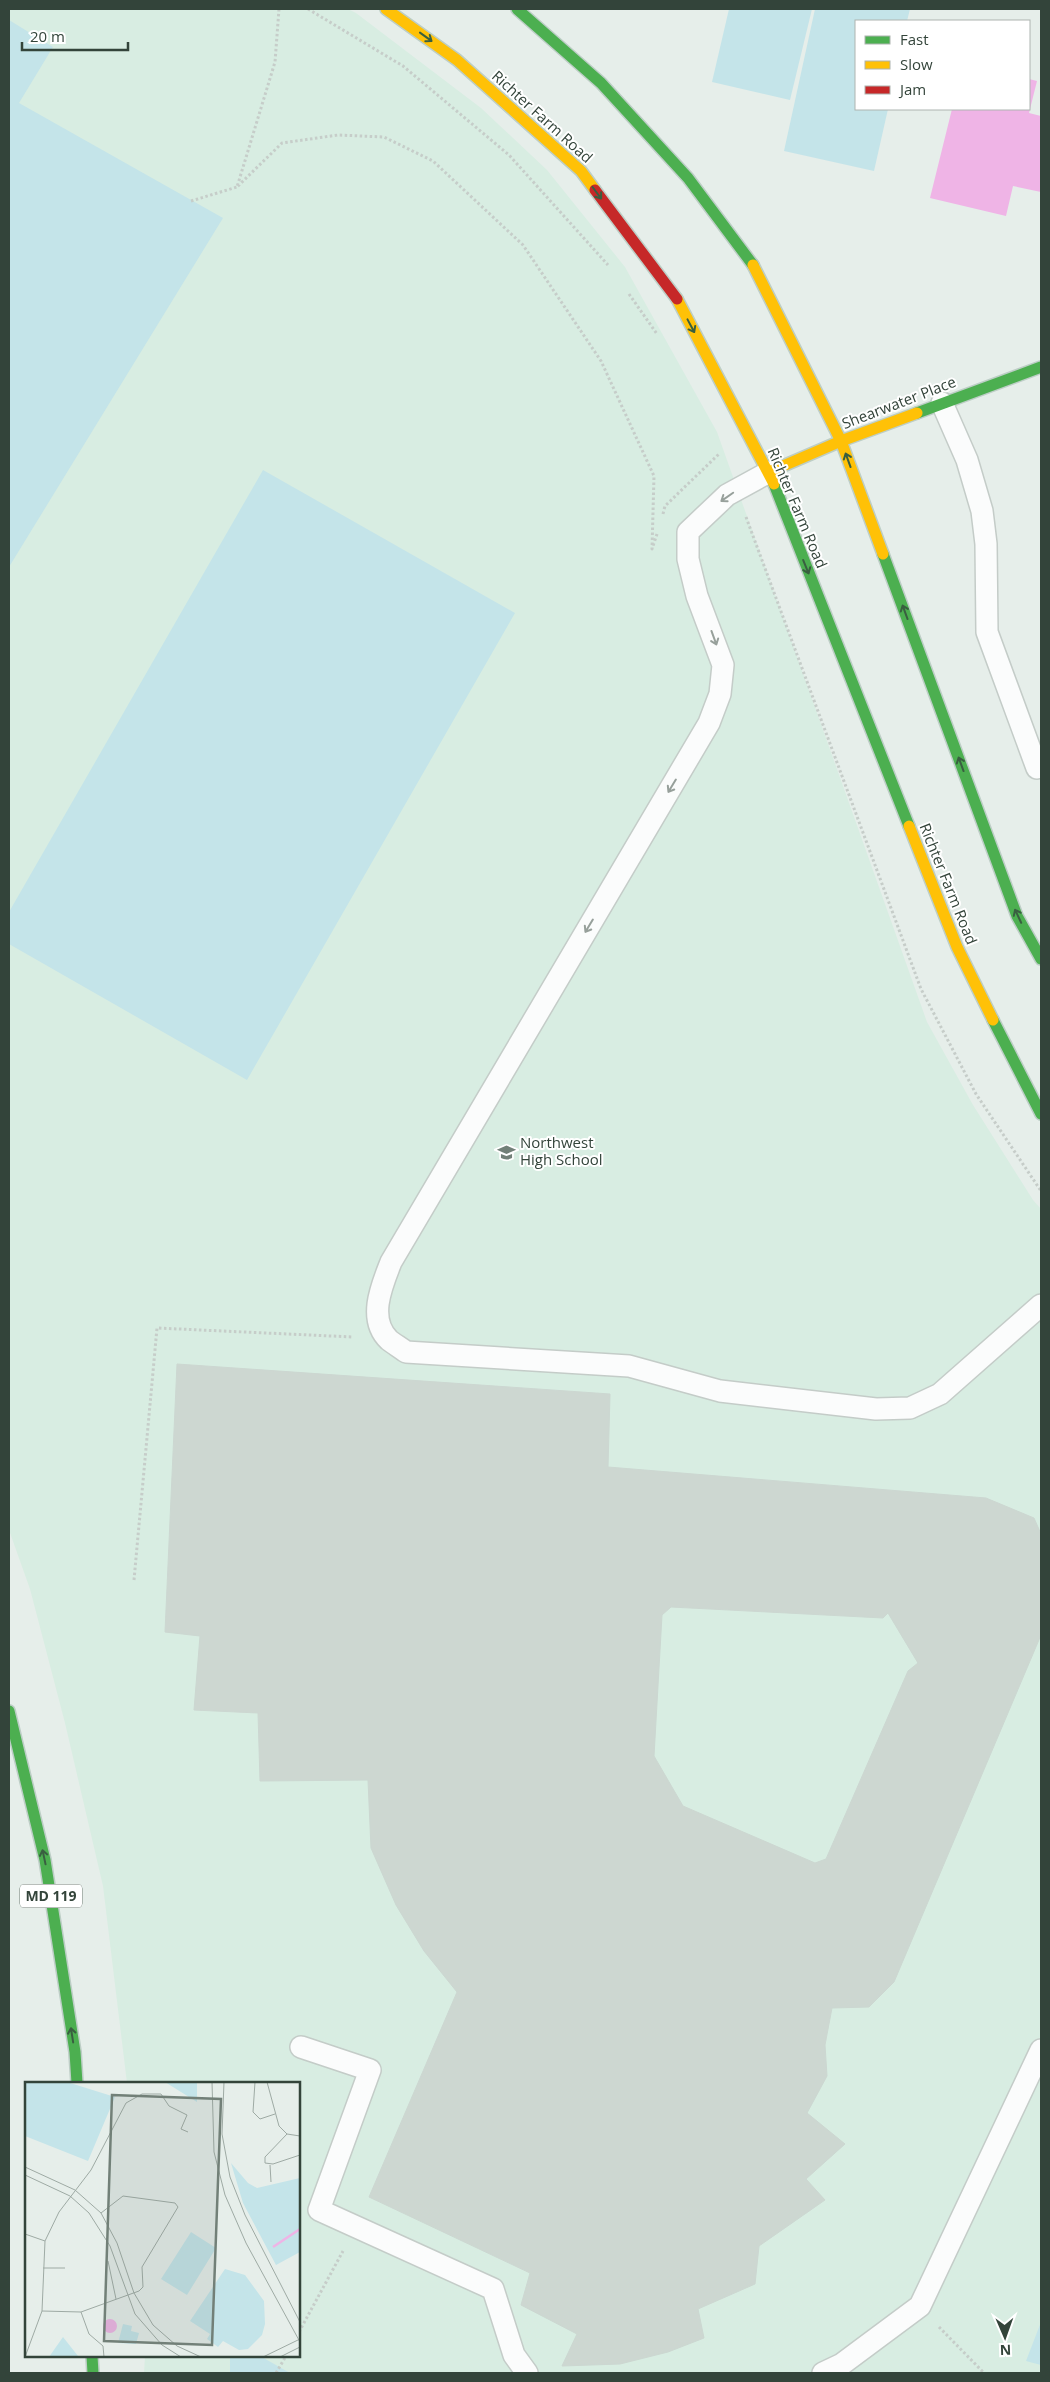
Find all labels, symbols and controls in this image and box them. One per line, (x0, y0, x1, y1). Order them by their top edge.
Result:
scale bar (22, 20, 129, 52)
legend (855, 20, 1030, 110)
text: 20 m (30, 26, 65, 46)
text: Fast (900, 29, 929, 49)
one-way arrow (419, 32, 433, 42)
text: Slow (900, 54, 933, 74)
street label: Richter Farm Road (488, 66, 597, 167)
text: Jam (898, 79, 926, 99)
one-way arrow (592, 186, 603, 199)
one-way arrow (686, 318, 696, 333)
street label: Shearwater Place (839, 371, 959, 433)
street label: Richter Farm Road (764, 444, 832, 571)
one-way arrow (843, 452, 852, 468)
one-way arrow (720, 492, 734, 502)
one-way arrow (802, 559, 811, 574)
one-way arrow (900, 605, 909, 620)
one-way arrow (710, 629, 719, 645)
one-way arrow (956, 757, 965, 773)
one-way arrow (667, 779, 677, 793)
street label: Richter Farm Road (915, 820, 982, 947)
one-way arrow (1013, 909, 1023, 924)
one-way arrow (584, 919, 594, 933)
place label: Northwest High School (520, 1132, 603, 1169)
school or university icon: Northwest High School (496, 1142, 516, 1162)
one-way arrow (39, 1849, 49, 1865)
road number: MD 119 (20, 1884, 82, 1908)
one-way arrow (67, 2027, 77, 2043)
inset map (25, 2082, 300, 2357)
north arrow (980, 2312, 1030, 2362)
text: N (999, 2341, 1011, 2360)

